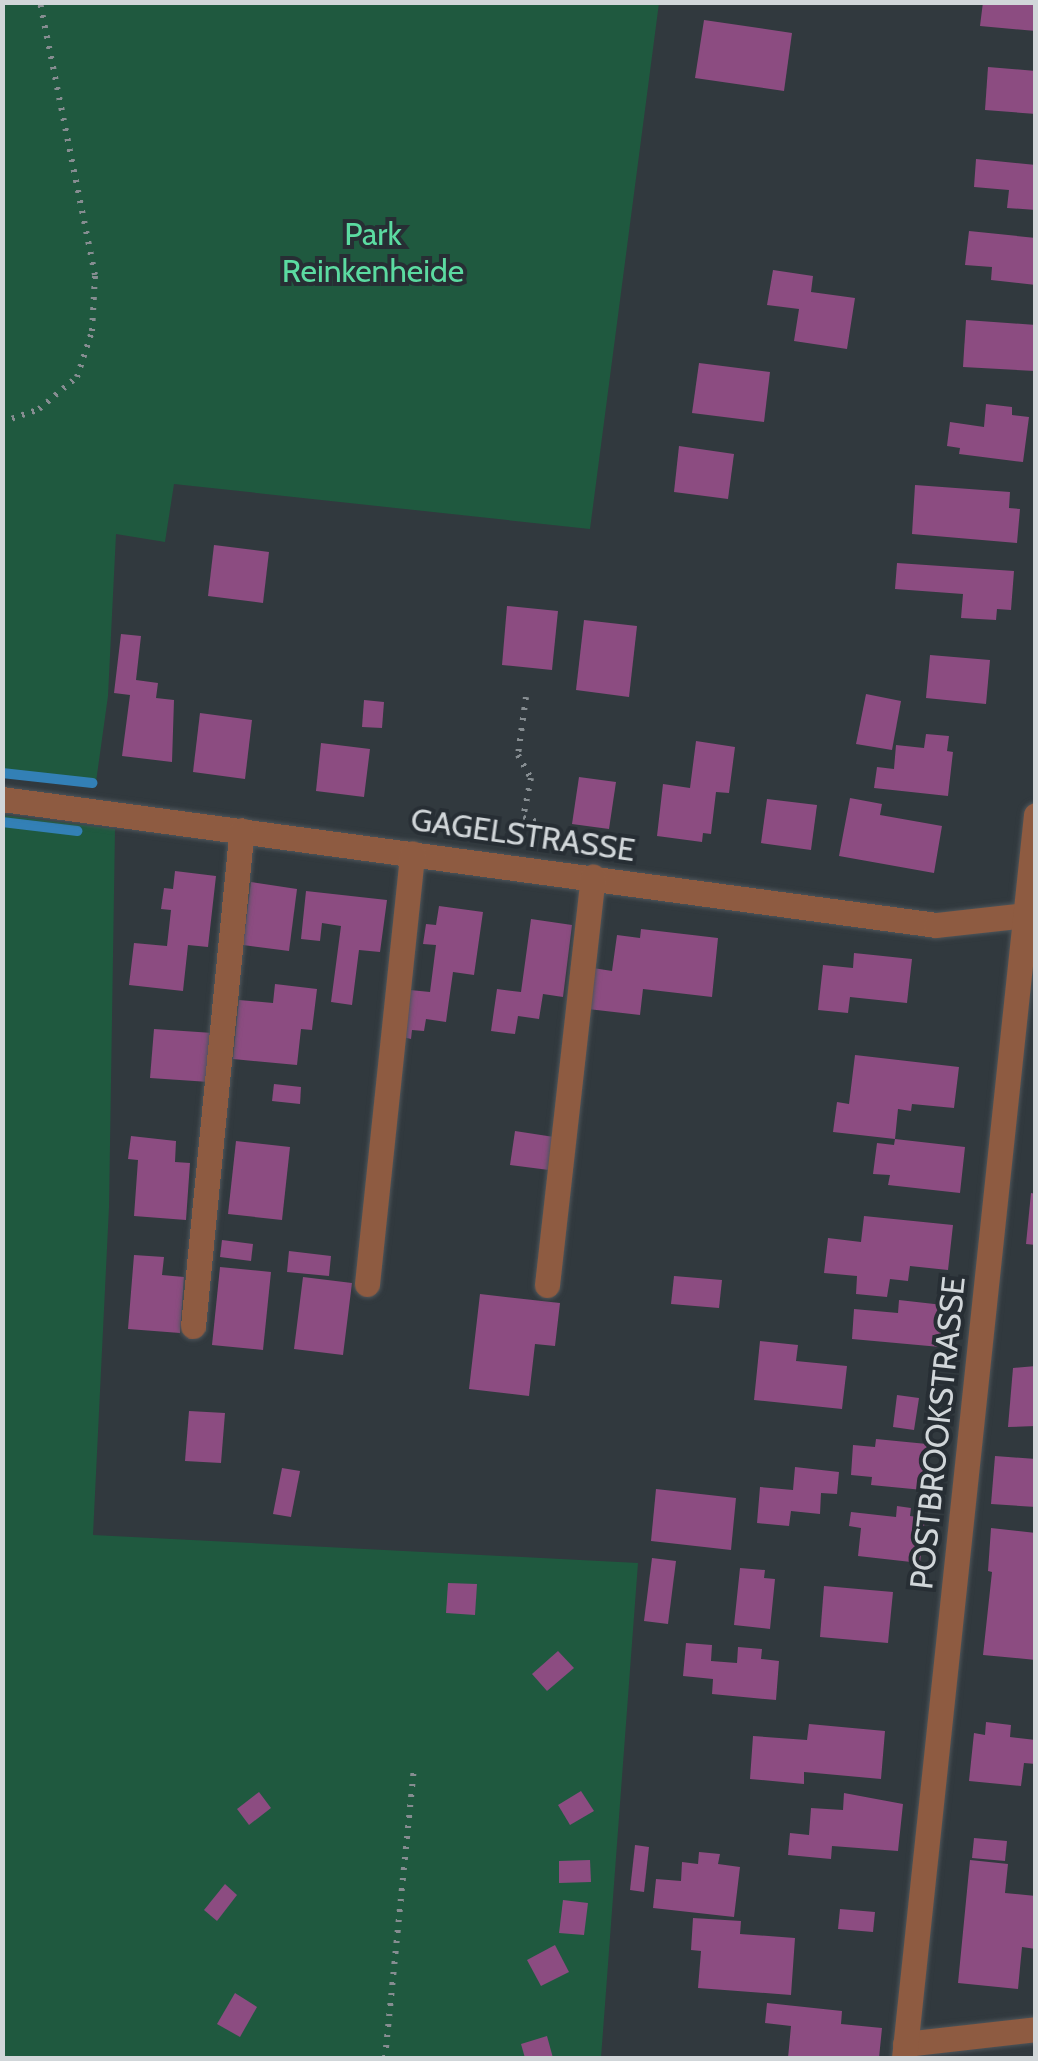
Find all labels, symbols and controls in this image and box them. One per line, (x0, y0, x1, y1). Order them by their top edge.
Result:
park label: Park Reinkenheide (282, 216, 464, 291)
street label: GAGELSTRASSE (408, 800, 638, 870)
street label: POSTBROOKSTRASSE (902, 1275, 974, 1591)

